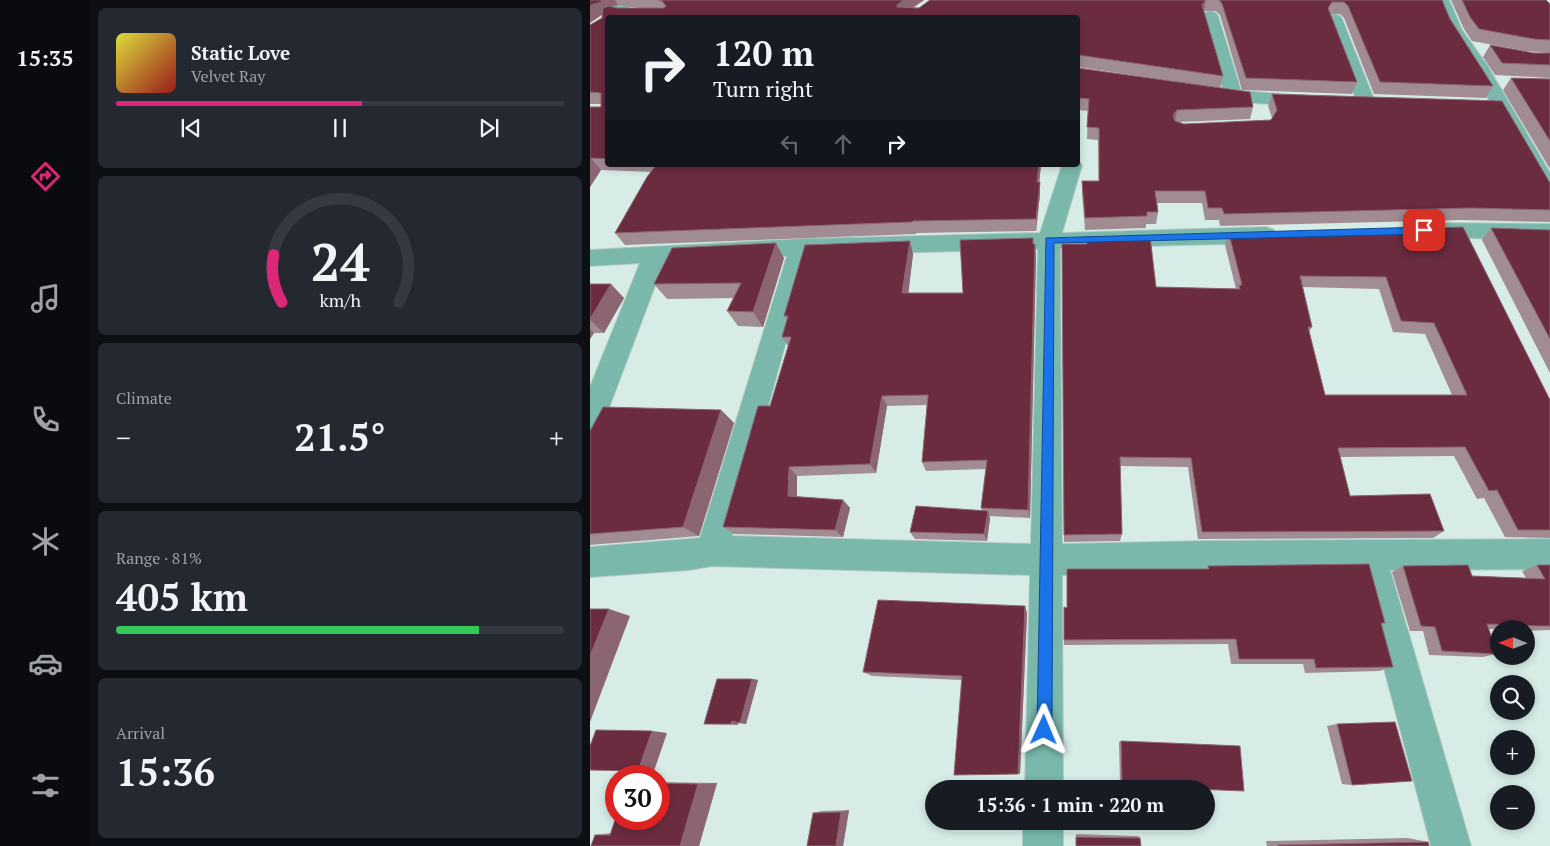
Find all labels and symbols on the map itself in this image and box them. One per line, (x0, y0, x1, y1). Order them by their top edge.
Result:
pin (1403, 209, 1445, 251)
north arrow (1490, 620, 1535, 665)
position arrow (1017, 703, 1069, 755)
speed limit sign: 30 (605, 765, 670, 830)

